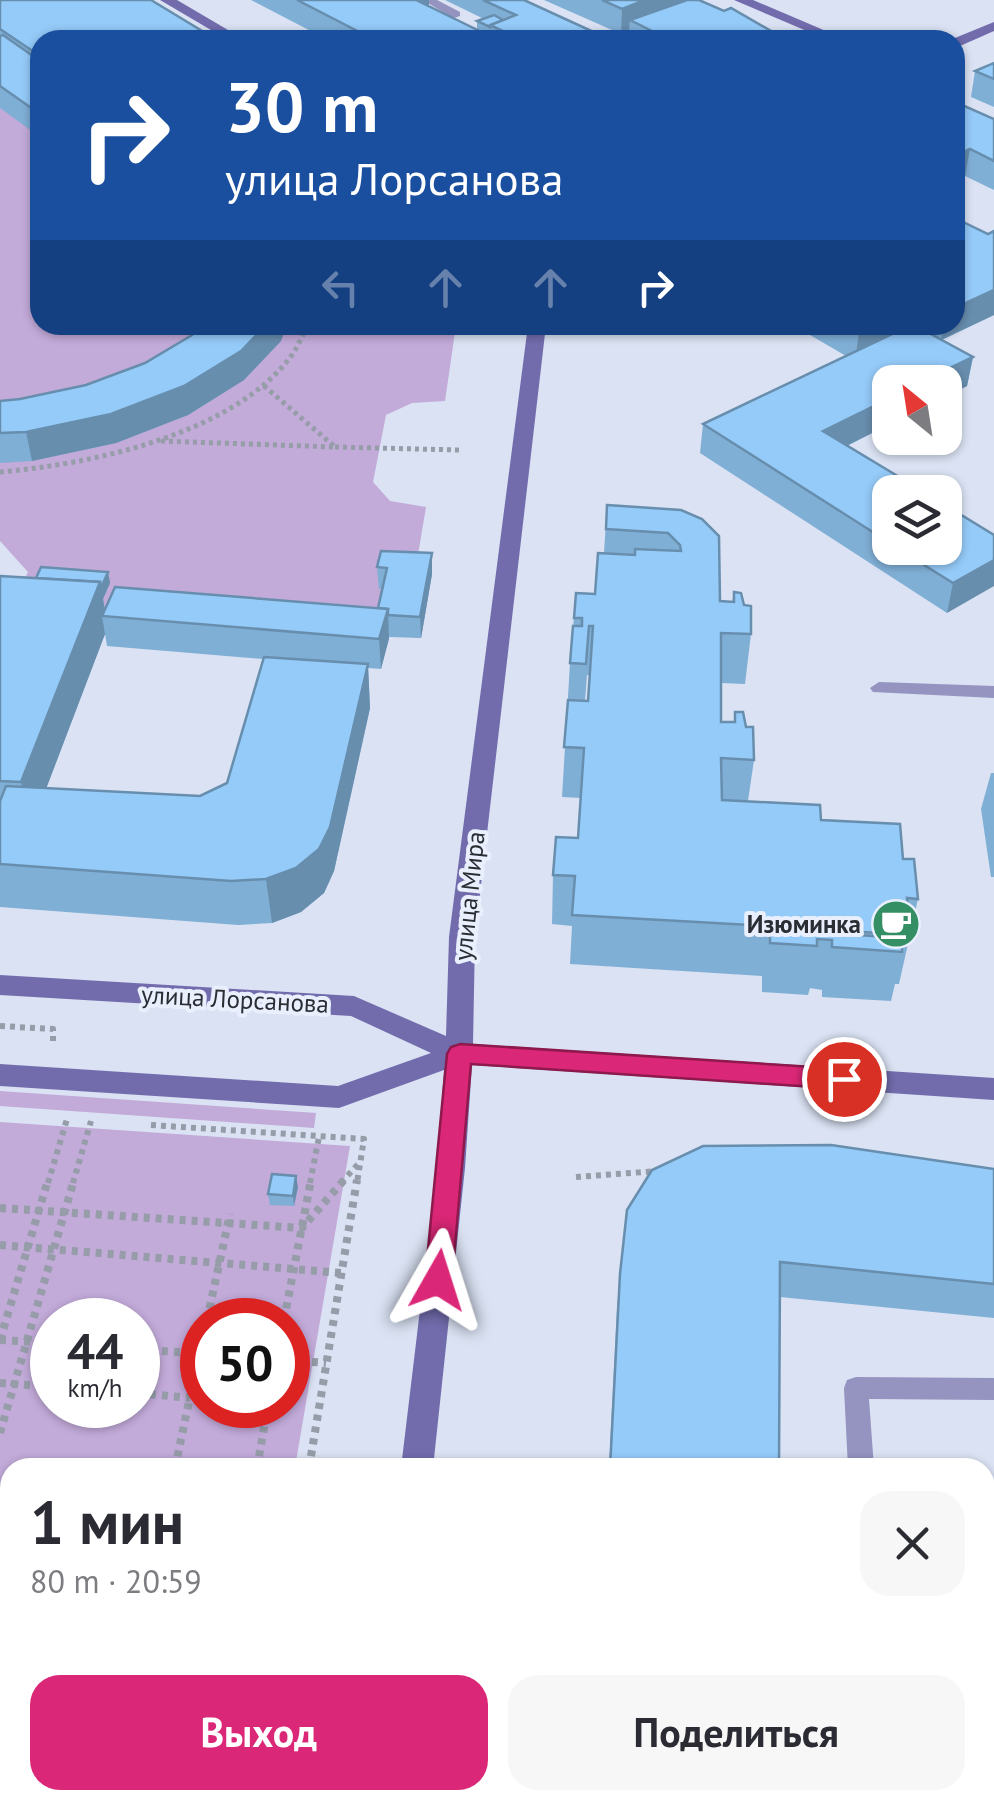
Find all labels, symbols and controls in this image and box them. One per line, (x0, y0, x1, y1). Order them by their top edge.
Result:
text: 30 m (225, 61, 378, 151)
icon: right (60, 70, 190, 200)
text: улица Лорсанова (225, 149, 563, 207)
icon: left (313, 260, 368, 315)
icon: ahead (418, 260, 473, 315)
icon: ahead (523, 260, 578, 315)
icon: right (628, 260, 683, 315)
north arrow (872, 365, 962, 455)
map controls (872, 365, 962, 565)
button: layers (872, 475, 962, 565)
street label: улица Мира (446, 830, 492, 962)
cafe icon: Изюминка (870, 898, 922, 950)
place label: Изюминка (747, 908, 861, 940)
street label: улица Лорсанова (140, 978, 330, 1020)
pin (802, 1037, 887, 1122)
icon: arrive (817, 1052, 872, 1107)
position arrow (386, 1228, 490, 1332)
speed limit sign: 50 (180, 1298, 310, 1428)
text: 44 (67, 1318, 123, 1383)
text: km/h (68, 1372, 122, 1404)
text: 1 мин (30, 1483, 184, 1561)
button: close (860, 1491, 965, 1596)
text: 80 m · 20:59 (30, 1560, 202, 1602)
button: Выход (30, 1675, 488, 1790)
button: Поделиться (508, 1675, 965, 1790)

